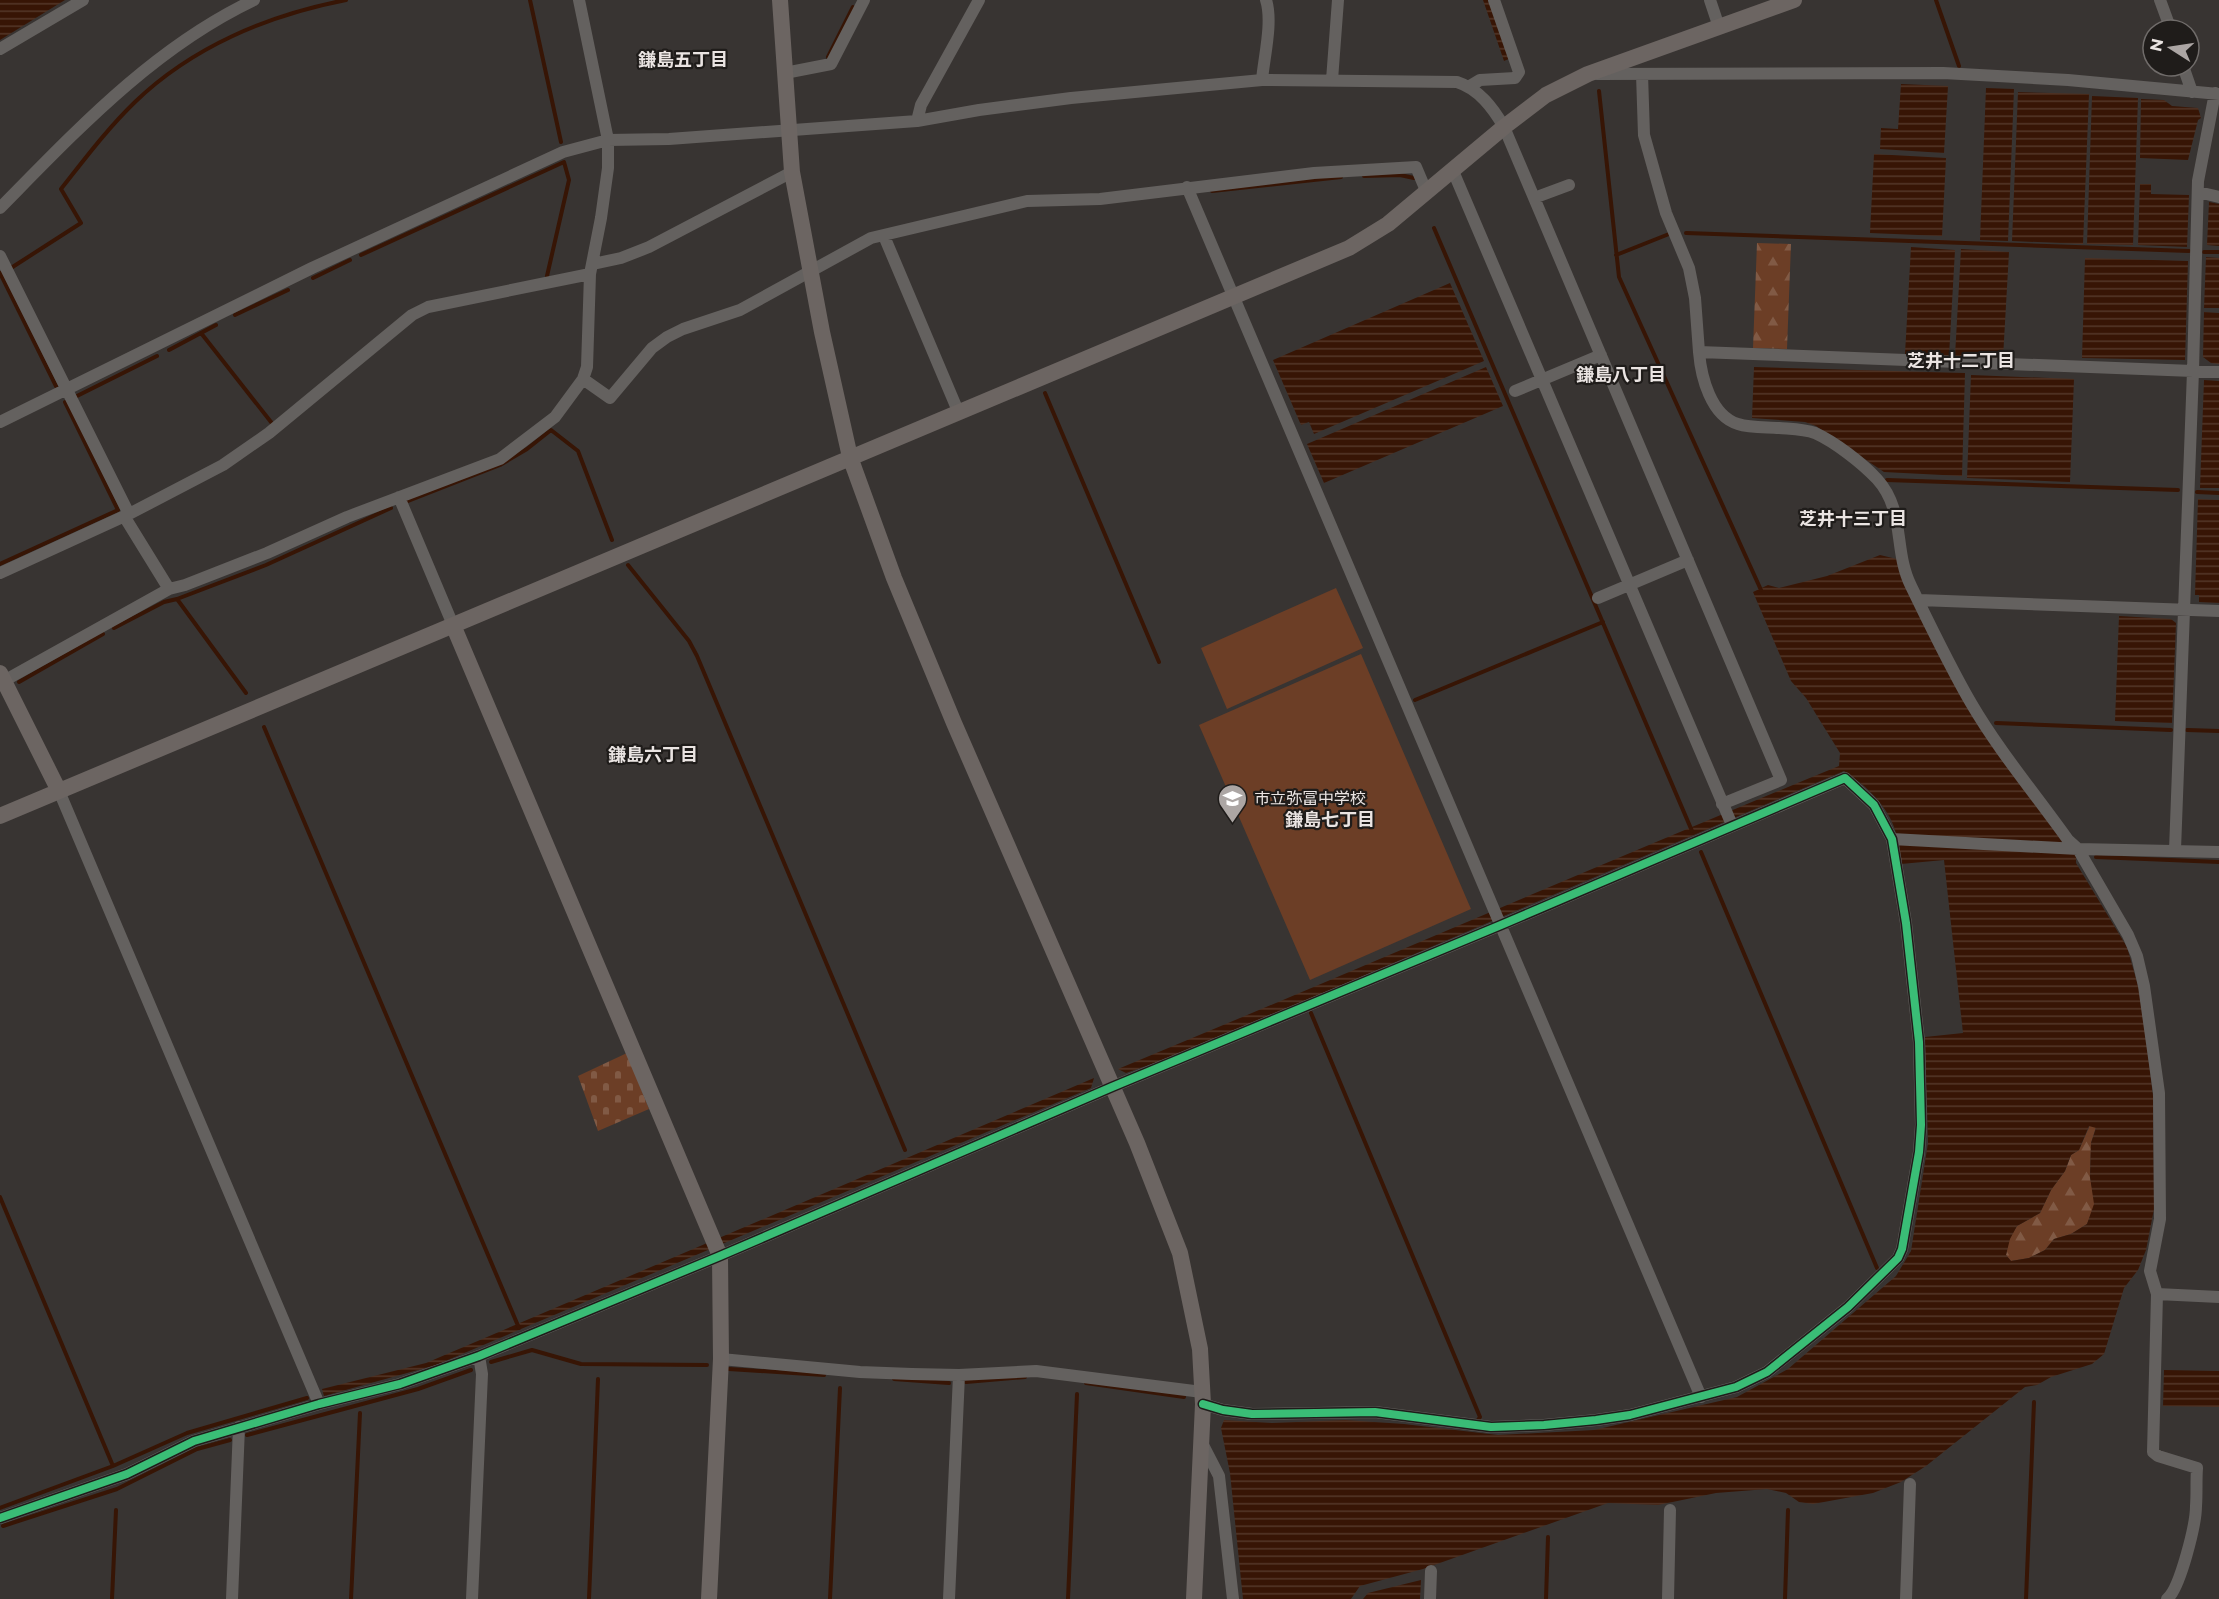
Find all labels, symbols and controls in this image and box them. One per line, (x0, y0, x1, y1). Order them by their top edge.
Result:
north arrow (2141, 18, 2201, 78)
text: N (2146, 37, 2167, 53)
district label: 鎌島五丁目 (638, 49, 728, 71)
district label: 芝井十二丁目 (1907, 350, 2015, 372)
district label: 鎌島八丁目 (1576, 364, 1666, 386)
district label: 芝井十三丁目 (1799, 508, 1907, 530)
district label: 鎌島六丁目 (608, 744, 698, 766)
school or university icon: 市立弥冨中学校 (1217, 782, 1249, 824)
place label: 市立弥冨中学校 (1254, 789, 1366, 808)
district label: 鎌島七丁目 (1285, 809, 1375, 831)

